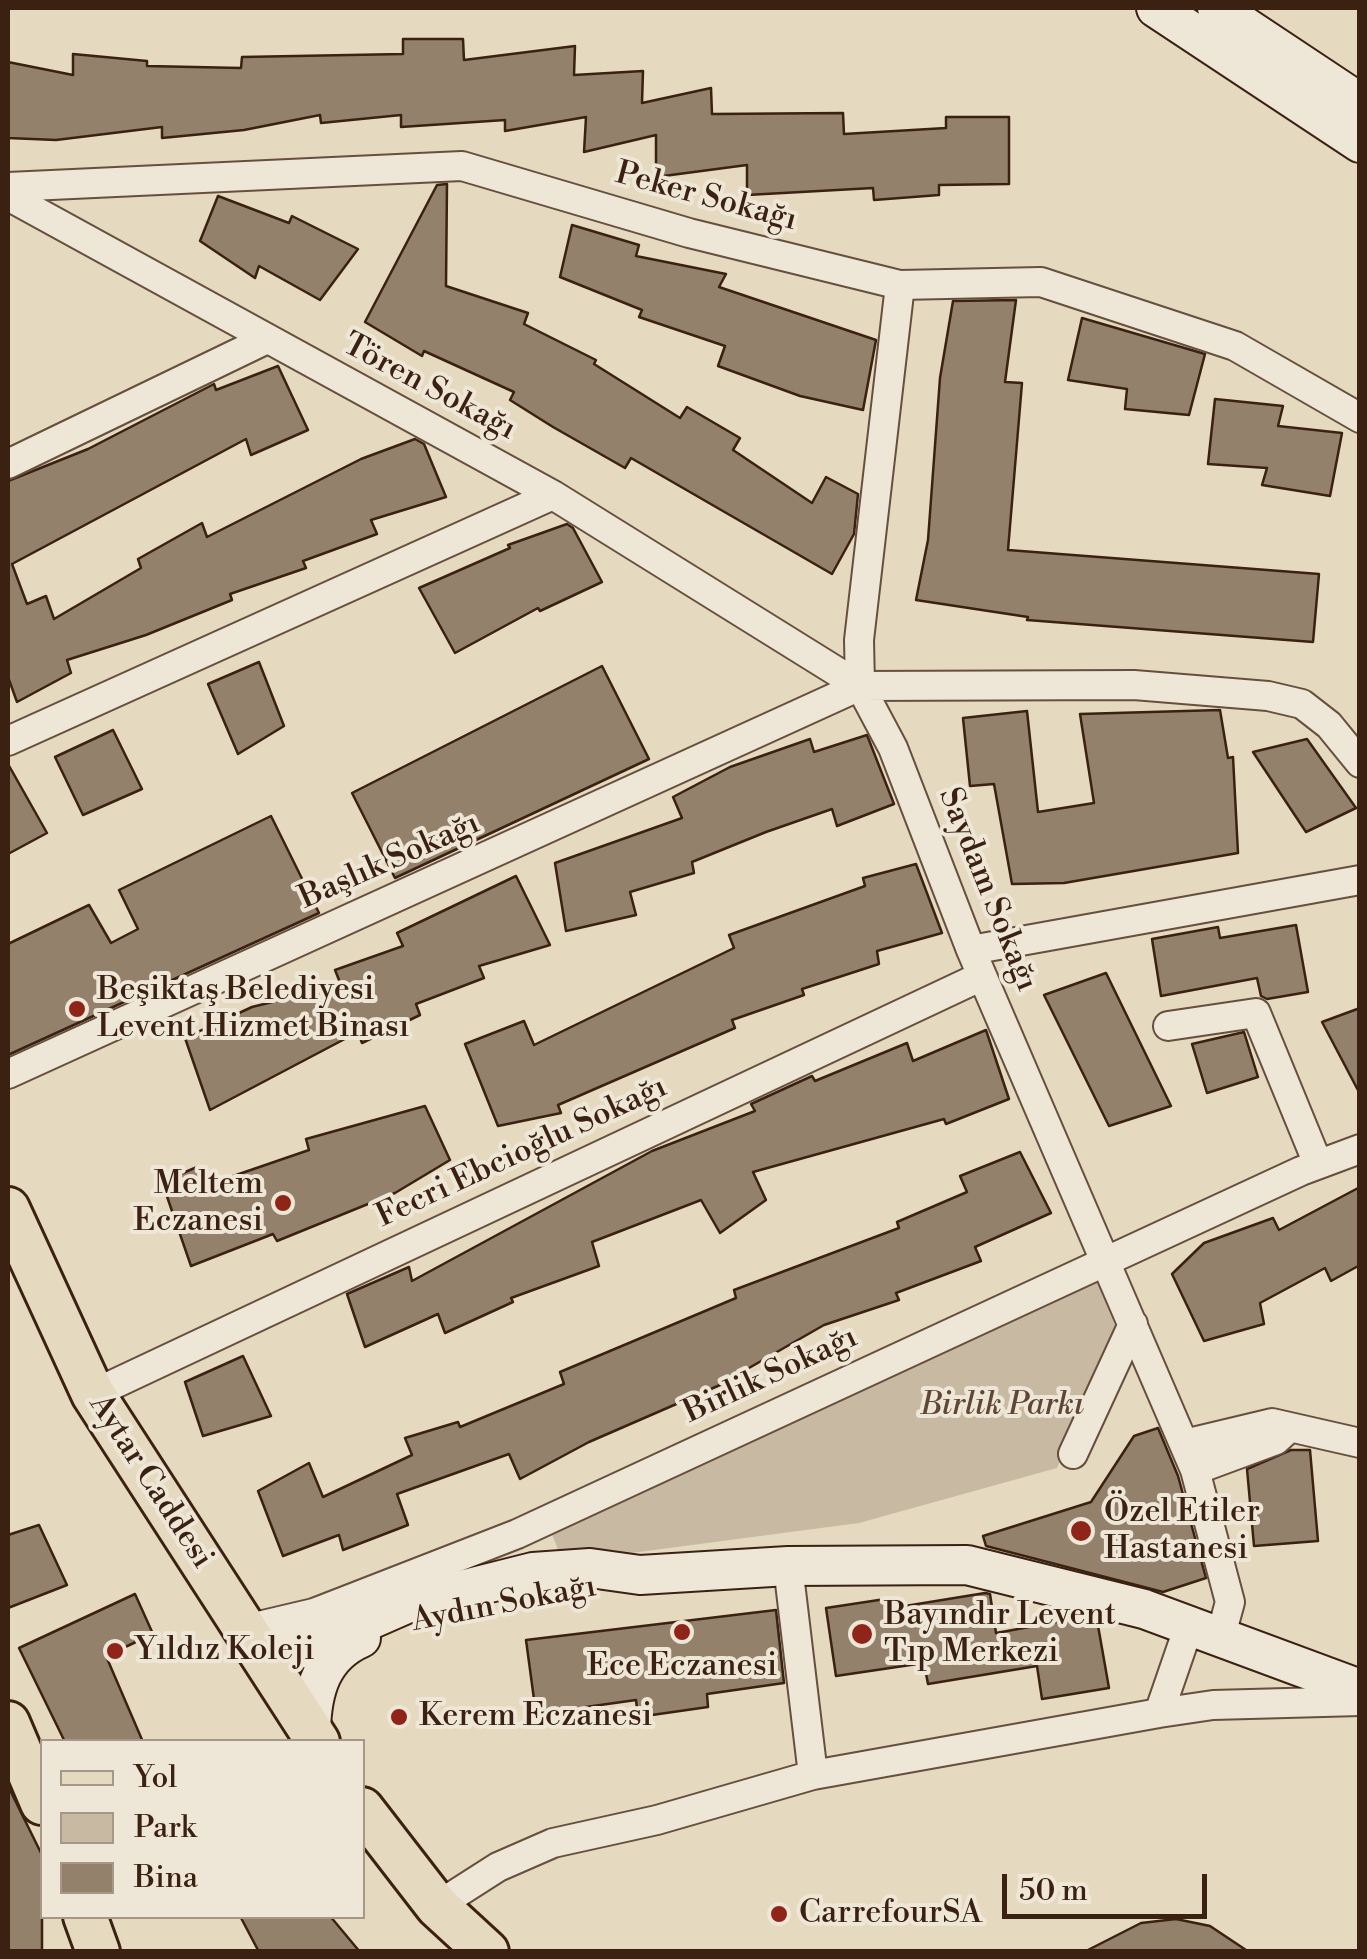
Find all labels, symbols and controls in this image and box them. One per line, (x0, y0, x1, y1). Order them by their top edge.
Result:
street label: Peker Sokağı (611, 155, 801, 241)
street label: Tören Sokağı (336, 326, 522, 450)
street label: Saydam Sokağı (929, 783, 1045, 997)
street label: Başlık Sokağı (294, 805, 486, 919)
place label: Beşiktaş Belediyesi Levent Hizmet Binası (97, 972, 409, 1047)
marker: Beşiktaş Belediyesi Levent Hizmet Binası (66, 998, 88, 1020)
street label: Fecri Ebcioğlu Sokağı (371, 1069, 673, 1237)
place label: Meltem Eczanesi (133, 1166, 263, 1241)
marker: Meltem Eczanesi (272, 1192, 294, 1214)
street label: Birlik Sokağı (678, 1319, 864, 1433)
park label: Birlik Parkı (920, 1387, 1084, 1425)
street label: Aytar Caddesi (80, 1388, 220, 1576)
place label: Özel Etiler Hastanesi (1104, 1494, 1260, 1569)
marker: Özel Etiler Hastanesi (1068, 1518, 1094, 1544)
street label: Aydın Sokağı (409, 1568, 599, 1642)
place label: Bayındır Levent Tıp Merkezi (884, 1597, 1116, 1672)
marker: Ece Eczanesi (671, 1621, 693, 1643)
marker: Bayındır Levent Tıp Merkezi (849, 1621, 875, 1647)
place label: Yıldız Koleji (135, 1632, 315, 1670)
marker: Yıldız Koleji (104, 1640, 126, 1662)
place label: Ece Eczanesi (587, 1648, 777, 1686)
place label: Kerem Eczanesi (419, 1698, 652, 1736)
marker: Kerem Eczanesi (388, 1706, 410, 1728)
legend (40, 1739, 365, 1919)
text: Yol (134, 1759, 177, 1797)
text: Park (134, 1809, 196, 1847)
scale bar (1007, 1854, 1212, 1916)
text: Bina (134, 1859, 198, 1897)
text: 50 m (1019, 1872, 1088, 1910)
place label: CarrefourSA (799, 1895, 982, 1933)
marker: CarrefourSA (768, 1903, 790, 1925)

